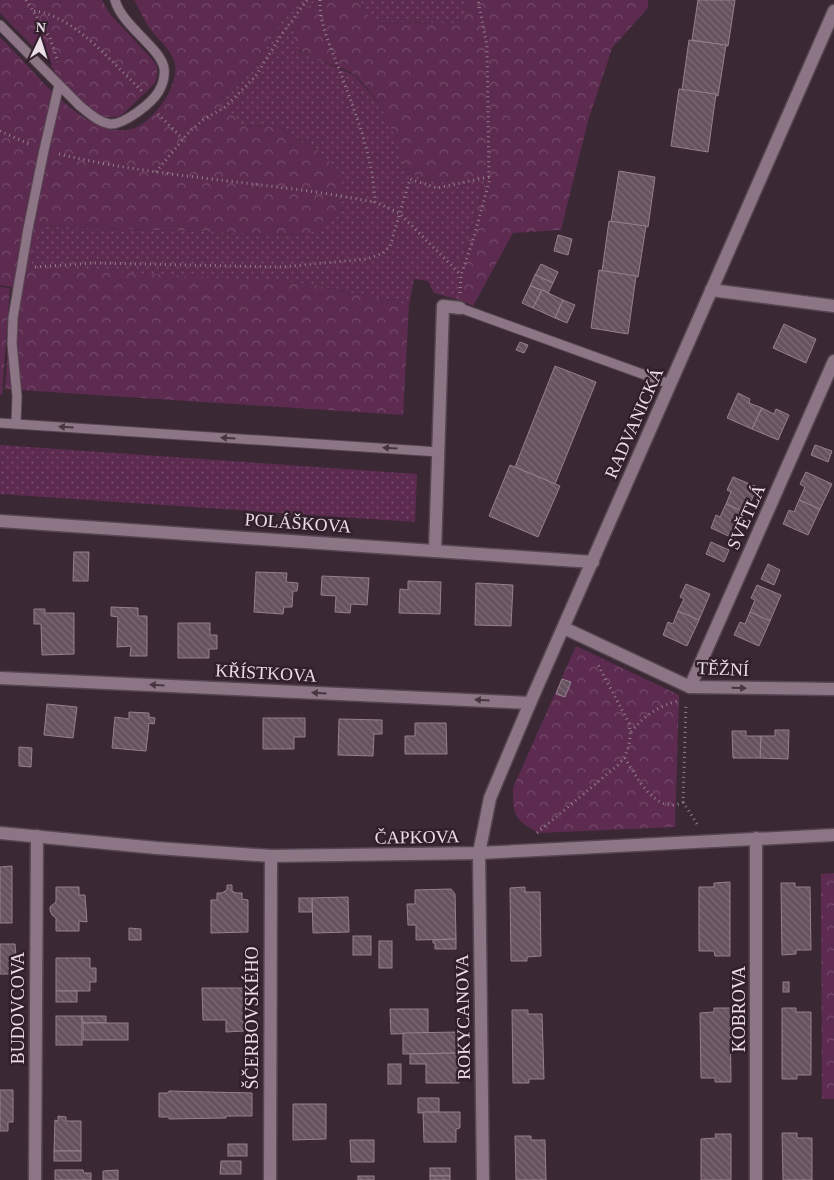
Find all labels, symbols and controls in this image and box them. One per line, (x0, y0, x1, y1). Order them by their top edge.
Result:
north arrow (15, 15, 65, 65)
text: N (35, 20, 46, 35)
street label: RADVANICKÁ (600, 364, 667, 481)
one-way arrow (57, 423, 73, 431)
one-way arrow (219, 433, 235, 441)
one-way arrow (382, 444, 398, 452)
street label: SVĚTLÁ (722, 481, 769, 553)
street label: POLÁŠKOVA (244, 508, 352, 537)
street label: TĚŽNÍ (697, 657, 749, 680)
street label: KŘÍSTKOVA (215, 659, 317, 686)
one-way arrow (149, 681, 165, 689)
one-way arrow (731, 684, 747, 692)
one-way arrow (311, 688, 327, 696)
one-way arrow (473, 696, 489, 704)
street label: ČAPKOVA (374, 825, 460, 848)
street label: ŠČERBOVSKÉHO (241, 946, 262, 1090)
street label: BUDOVCOVA (8, 952, 28, 1064)
street label: ROKYCANOVA (452, 954, 474, 1080)
street label: KOBROVA (729, 966, 749, 1052)

